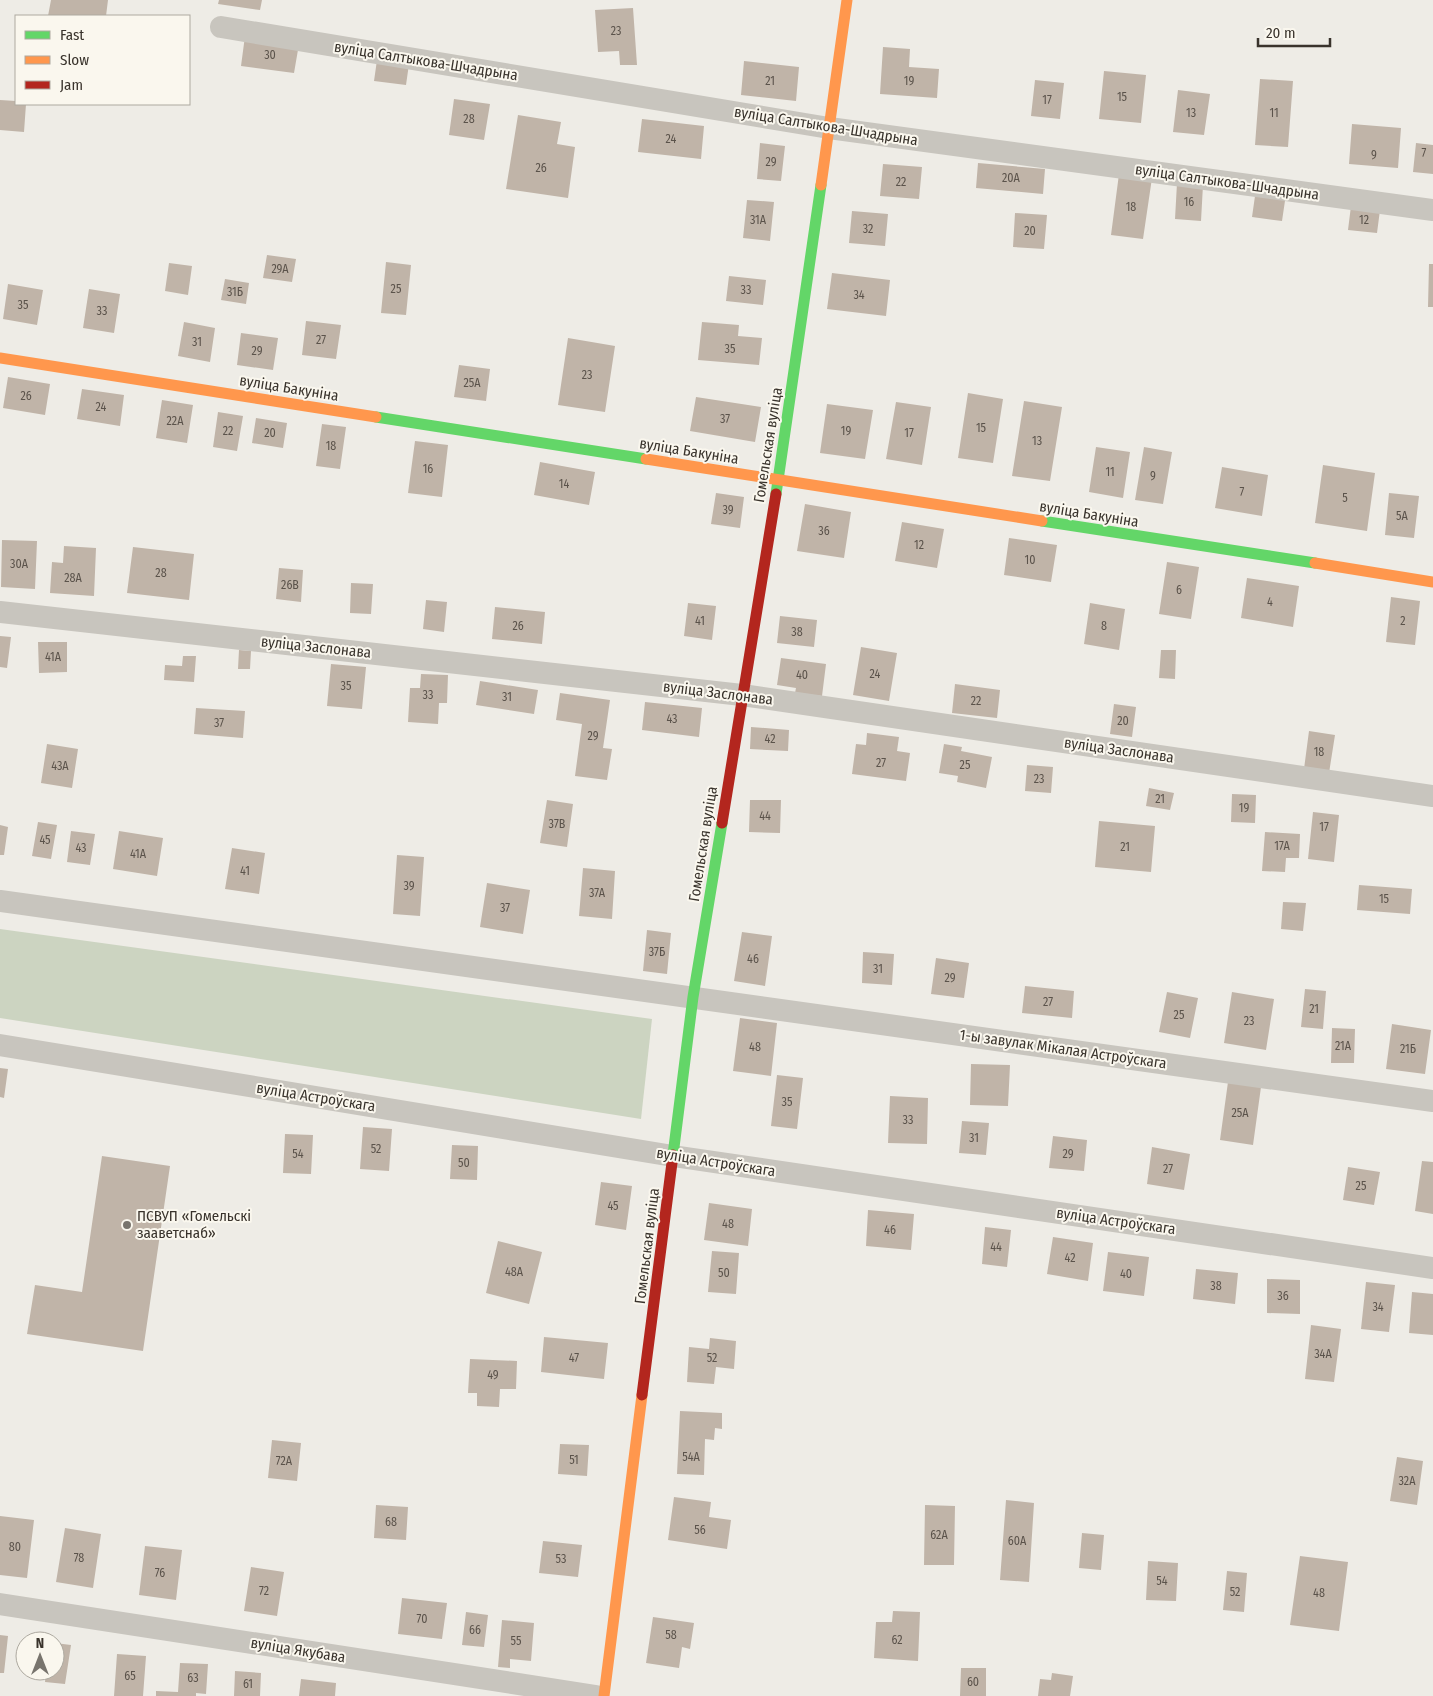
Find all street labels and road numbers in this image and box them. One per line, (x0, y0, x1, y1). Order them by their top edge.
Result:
street label: вуліца Салтыкова-Шчадрына (333, 38, 519, 84)
street label: вуліца Салтыкова-Шчадрына (733, 103, 919, 149)
street label: вуліца Салтыкова-Шчадрына (1134, 160, 1320, 204)
street label: вуліца Бакуніна (238, 371, 340, 405)
street label: Гомельская вуліца (750, 386, 786, 504)
street label: вуліца Бакуніна (638, 434, 740, 468)
street label: вуліца Бакуніна (1038, 497, 1140, 531)
street label: вуліца Заслонава (260, 632, 372, 662)
street label: вуліца Заслонава (662, 677, 774, 709)
street label: вуліца Заслонава (1063, 733, 1175, 767)
street label: Гомельская вуліца (685, 785, 721, 903)
street label: 1-ы завулак Мікалая Астроўскага (958, 1026, 1168, 1072)
street label: вуліца Астроўскага (255, 1079, 377, 1115)
street label: вуліца Астроўскага (655, 1144, 777, 1180)
street label: Гомельская вуліца (631, 1187, 663, 1305)
street label: вуліца Астроўскага (1055, 1204, 1177, 1238)
street label: вуліца Якубава (249, 1634, 347, 1666)

